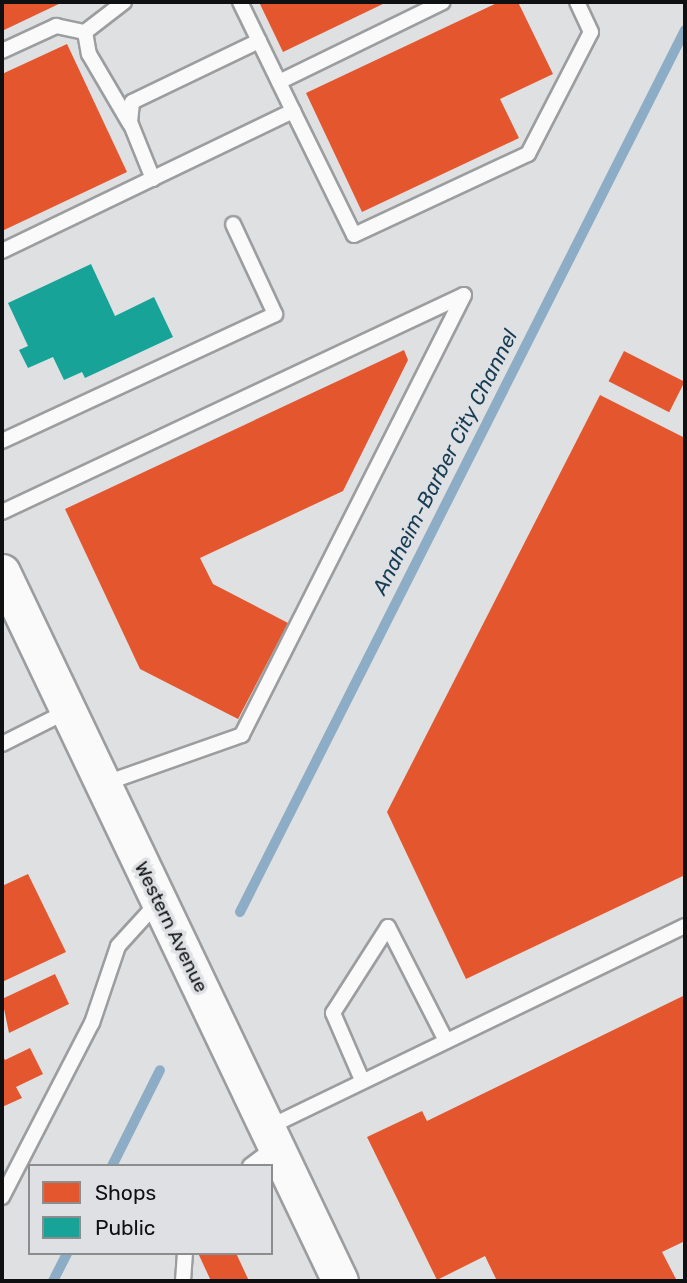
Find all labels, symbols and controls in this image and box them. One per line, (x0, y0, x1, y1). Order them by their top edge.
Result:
water label: Anaheim-Barber City Channel (367, 325, 523, 599)
street label: Western Avenue (129, 858, 213, 996)
legend (28, 1164, 273, 1255)
text: Shops (95, 1180, 156, 1205)
text: Public (95, 1215, 155, 1240)

